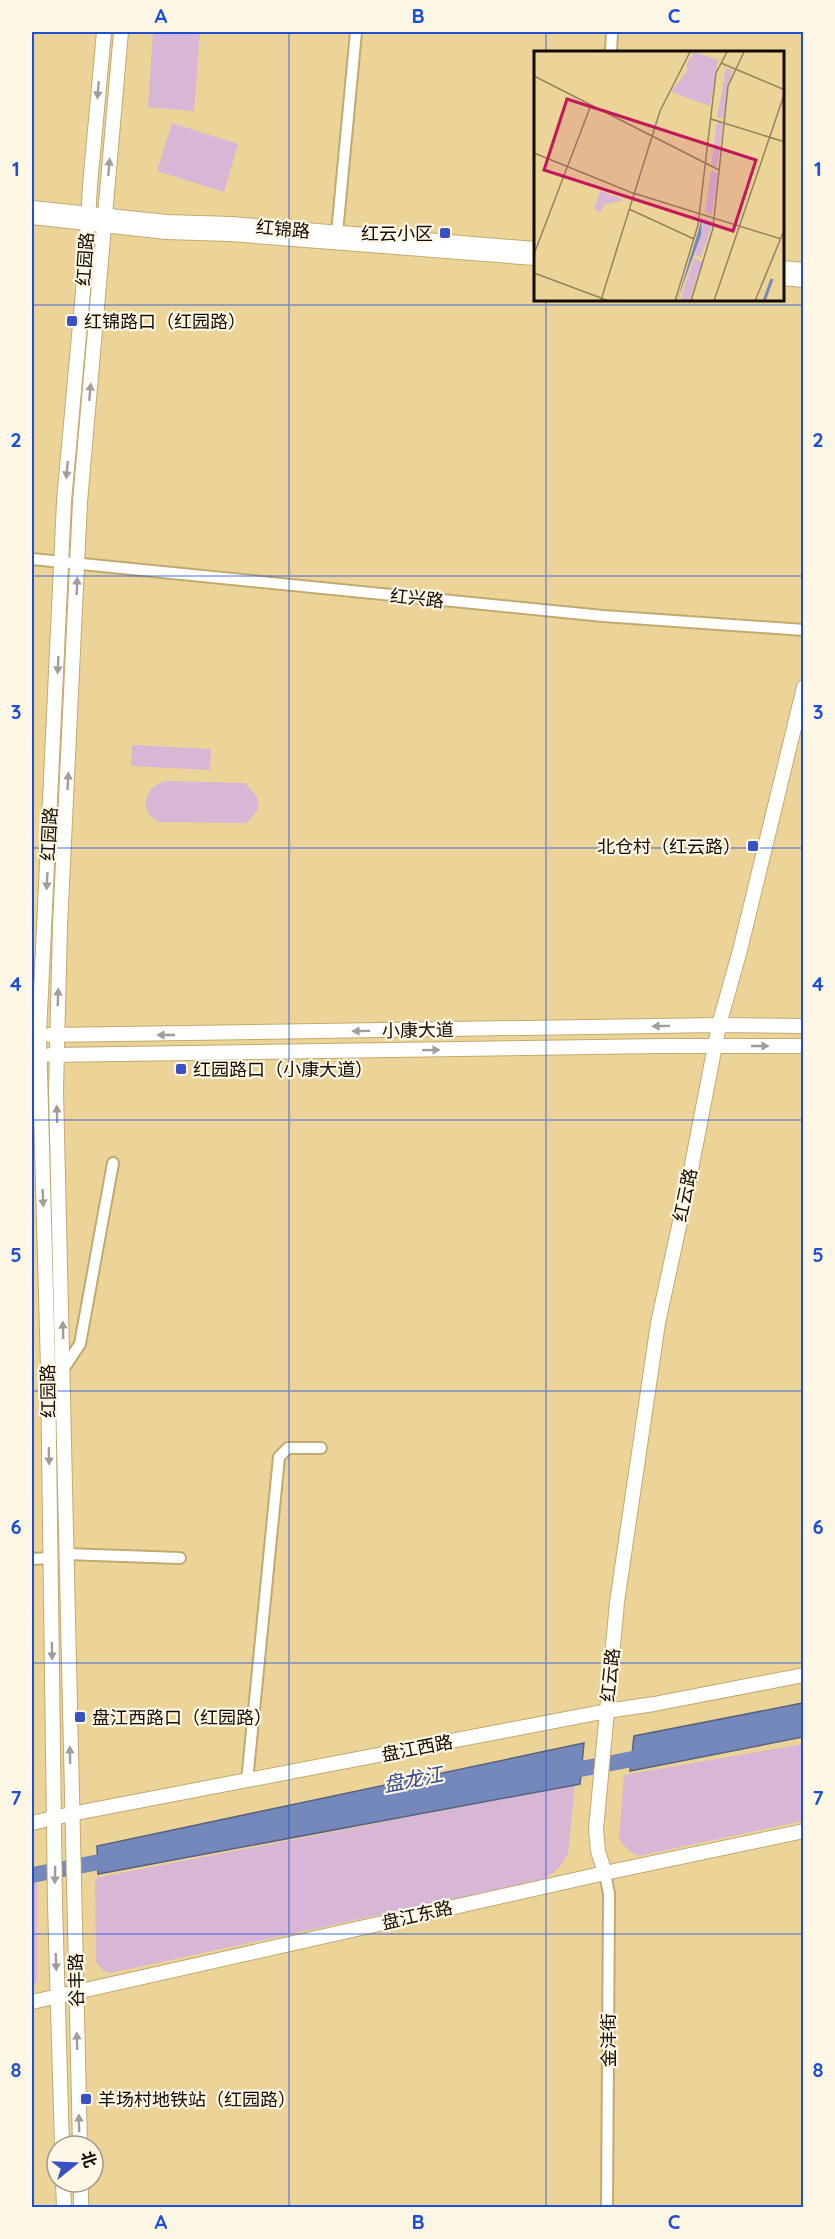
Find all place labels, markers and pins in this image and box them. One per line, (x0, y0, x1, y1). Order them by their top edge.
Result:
place label: 红云小区 (361, 222, 433, 245)
marker: 红云小区 (438, 226, 452, 240)
place label: 红锦路口（红园路） (84, 310, 246, 333)
marker: 红锦路口（红园路） (65, 314, 79, 328)
place label: 北仓村（红云路） (597, 835, 741, 858)
marker: 北仓村（红云路） (746, 839, 760, 853)
place label: 红园路口（小康大道） (193, 1058, 373, 1081)
marker: 红园路口（小康大道） (174, 1062, 188, 1076)
place label: 盘江西路口（红园路） (92, 1706, 272, 1729)
marker: 盘江西路口（红园路） (73, 1710, 87, 1724)
place label: 羊场村地铁站（红园路） (98, 2088, 296, 2111)
marker: 羊场村地铁站（红园路） (79, 2092, 93, 2106)

